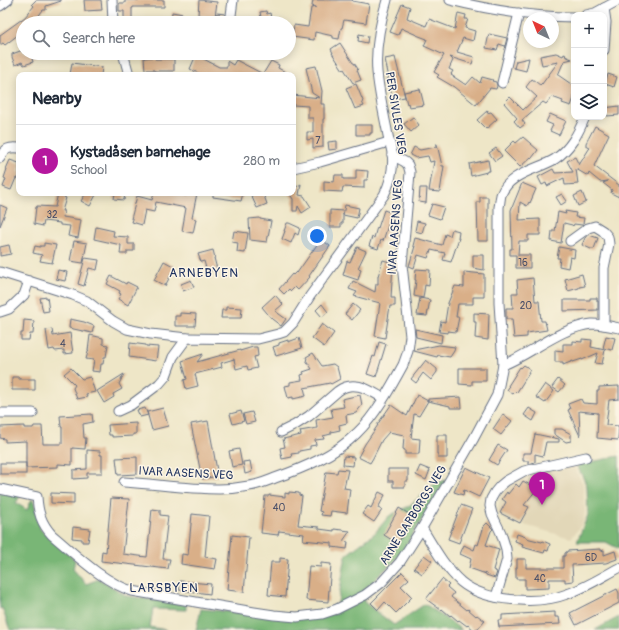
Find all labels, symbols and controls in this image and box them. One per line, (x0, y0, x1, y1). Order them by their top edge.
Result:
north arrow (523, 12, 559, 48)
map controls (571, 12, 607, 120)
button: + (571, 12, 607, 48)
search box (16, 16, 296, 60)
icon: search (30, 27, 52, 49)
text: Search here (62, 29, 135, 48)
button: − (571, 48, 607, 84)
street label: PER SIVLES VEG (382, 70, 409, 156)
button: layers (571, 84, 607, 120)
text: Nearby (32, 88, 81, 109)
house number: 7 (315, 135, 321, 147)
text: Kystadåsen barnehage (70, 143, 210, 162)
text: 1 (42, 153, 48, 169)
text: 280 m (243, 153, 280, 169)
text: School (70, 162, 107, 178)
street label: IVAR AASENS VEG (385, 179, 406, 275)
house number: 32 (46, 209, 58, 221)
your location (307, 226, 327, 246)
house number: 16 (518, 257, 528, 269)
district label: ARNEBYEN (169, 265, 239, 281)
house number: 20 (520, 300, 532, 312)
house number: 4 (60, 338, 66, 350)
street label: ARNE GARBORGS VEG (377, 463, 450, 568)
street label: IVAR AASENS VEG (138, 464, 234, 483)
pin: 1 (529, 472, 555, 505)
house number: 40 (273, 502, 285, 514)
house number: 6D (585, 552, 597, 564)
house number: 4C (534, 573, 546, 585)
district label: LARSBYEN (129, 580, 199, 596)

